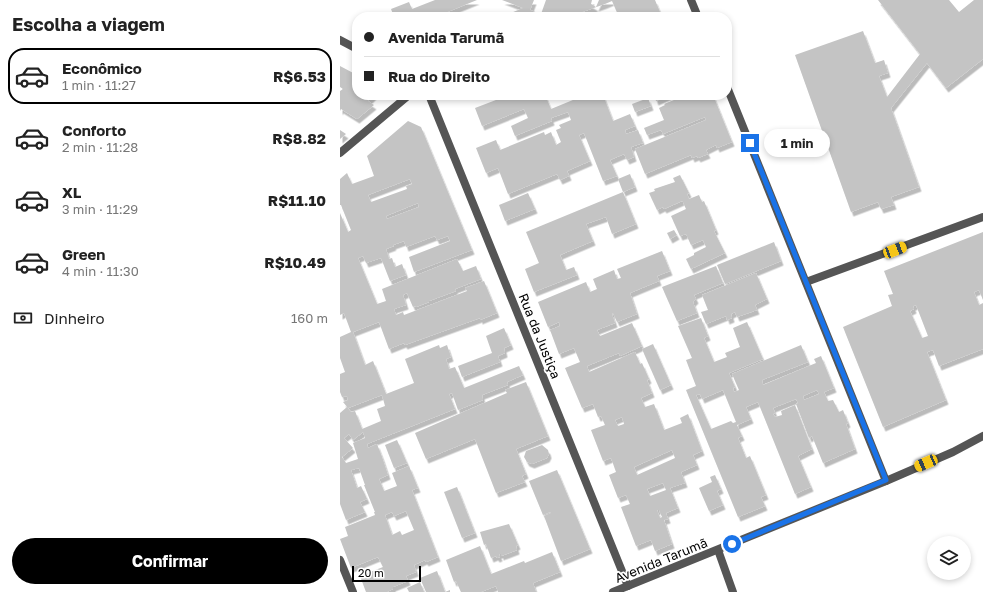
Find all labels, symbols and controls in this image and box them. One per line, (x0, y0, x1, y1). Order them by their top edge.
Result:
text: Escolha a viagem (12, 13, 165, 35)
text: Avenida Tarumã (388, 28, 504, 46)
icon: car (14, 58, 50, 94)
text: Econômico (62, 59, 142, 77)
text: R$6.53 (273, 67, 326, 85)
text: Rua do Direito (388, 67, 490, 85)
text: 1 min · 11:27 (62, 77, 136, 93)
icon: car (14, 120, 50, 156)
text: Conforto (62, 121, 126, 139)
text: R$8.82 (272, 129, 326, 147)
callout: 1 min (764, 129, 830, 157)
route end (741, 134, 759, 152)
text: 1 min (781, 135, 813, 151)
text: 2 min · 11:28 (62, 139, 138, 155)
icon: car (14, 182, 50, 218)
text: XL (62, 183, 81, 201)
text: R$11.10 (268, 191, 326, 209)
text: 3 min · 11:29 (62, 201, 138, 217)
car (882, 240, 908, 260)
icon: car (14, 244, 50, 280)
text: Green (62, 245, 105, 263)
text: R$10.49 (264, 253, 326, 271)
text: 4 min · 11:30 (62, 263, 139, 279)
street label: Rua da Justiça (516, 291, 564, 381)
icon: cash (12, 307, 34, 329)
text: Dinheiro (44, 309, 104, 327)
text: 160 m (291, 310, 328, 326)
car (913, 453, 939, 473)
street label: Avenida Tarumã (612, 534, 710, 586)
route start (723, 535, 741, 553)
map controls (927, 536, 971, 580)
button: layers (927, 536, 971, 580)
button: Confirmar (12, 538, 328, 584)
scale bar (352, 564, 421, 583)
text: 20 m (358, 566, 384, 579)

